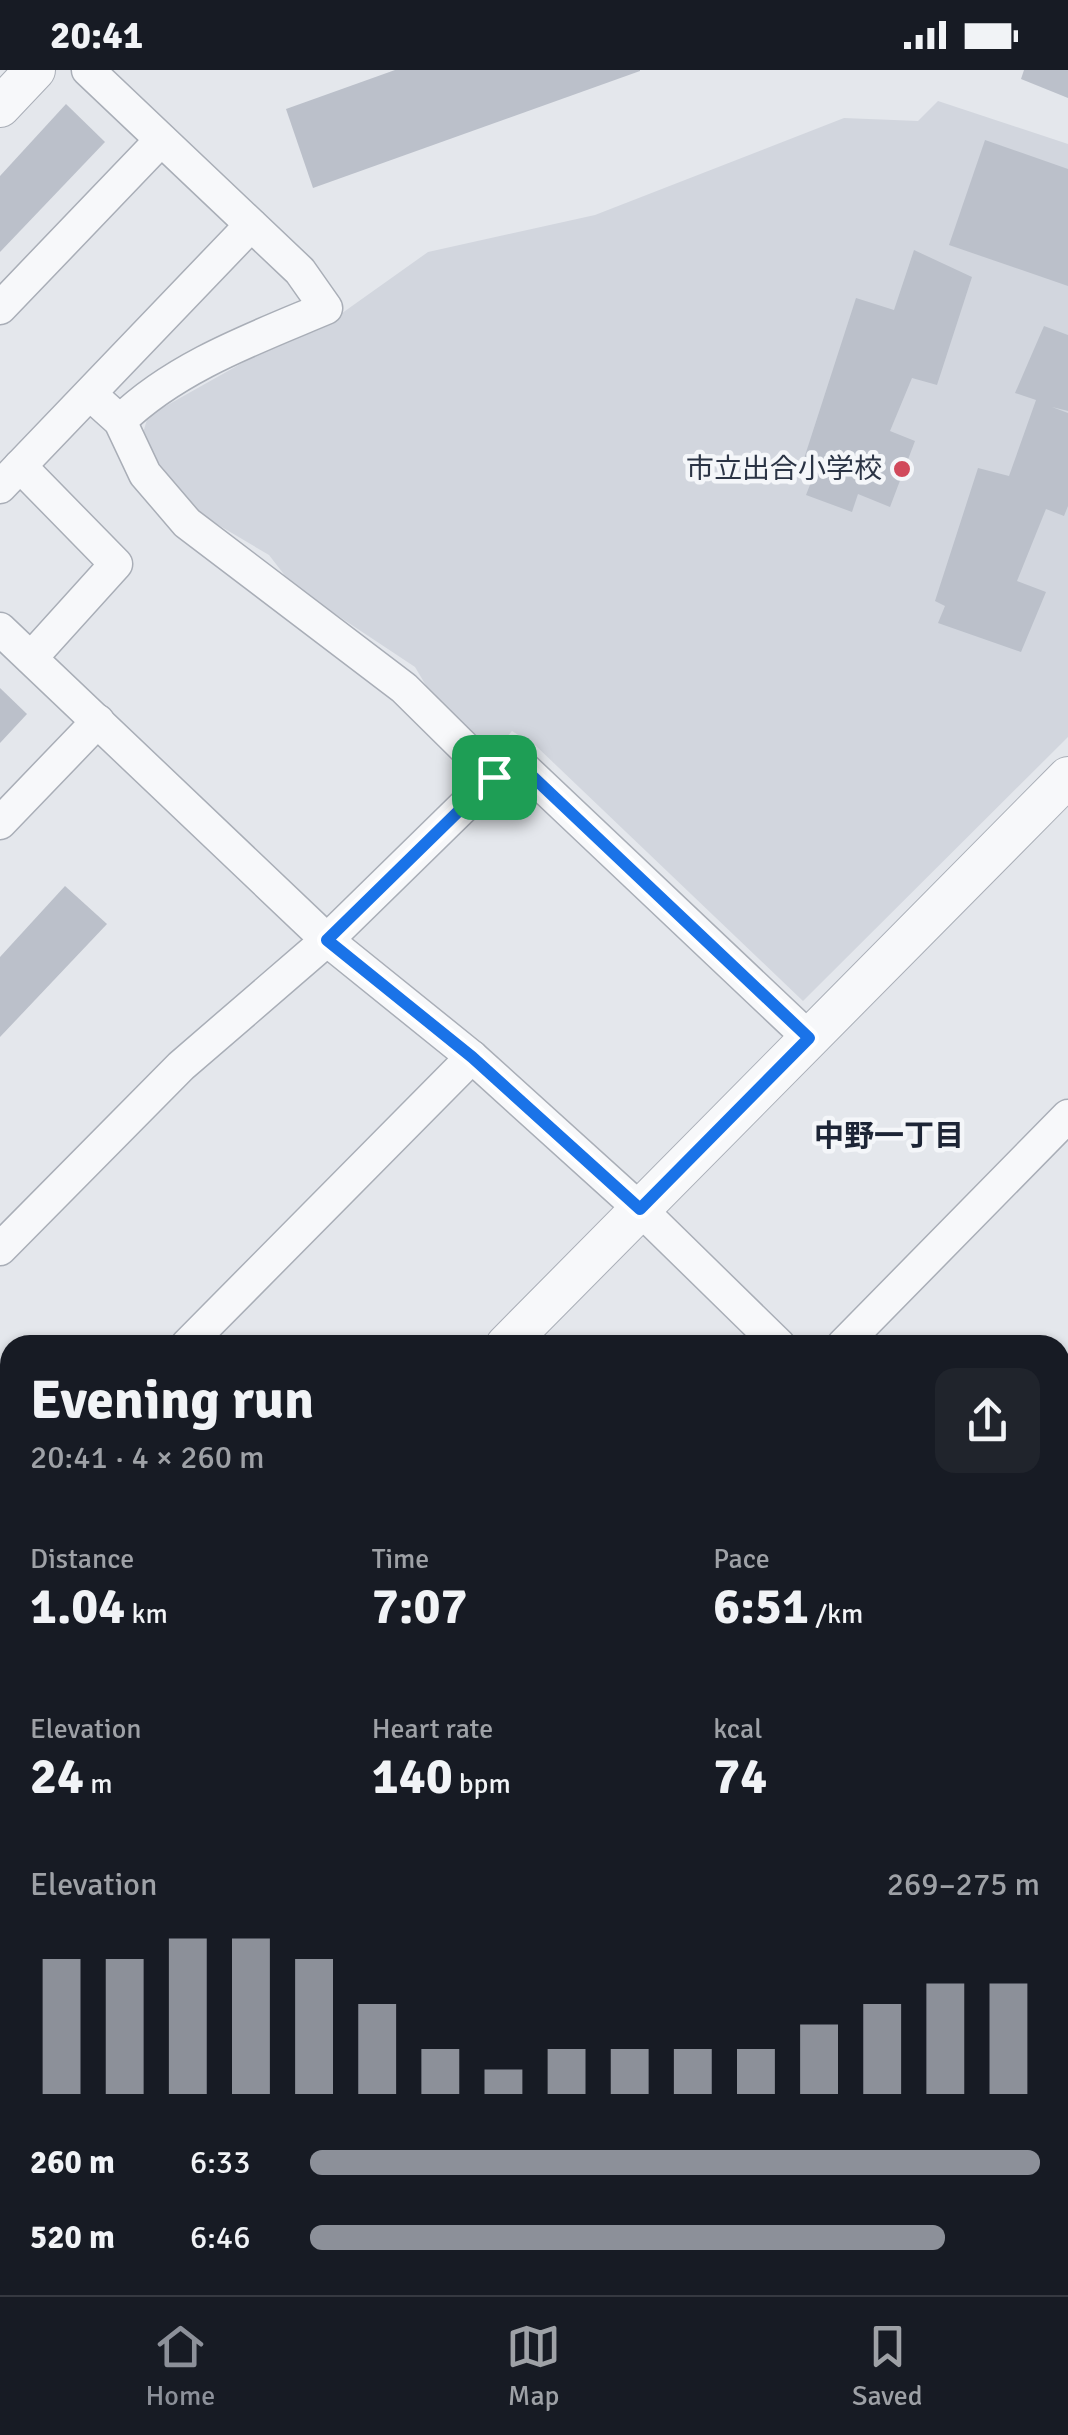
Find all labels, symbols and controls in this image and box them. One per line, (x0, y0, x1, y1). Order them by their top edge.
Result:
text: 20:41 (50, 12, 143, 59)
place label: 市立出合小学校 (686, 452, 882, 486)
marker: 市立出合小学校 (891, 458, 913, 480)
pin (452, 735, 537, 820)
icon: arrive (467, 750, 522, 805)
district label: 中野一丁目 (814, 1118, 964, 1155)
text: Evening run (30, 1366, 314, 1434)
button: share (935, 1368, 1040, 1473)
text: 20:41 · 4 × 260 m (30, 1438, 265, 1477)
text: Distance (30, 1542, 134, 1576)
text: Time (372, 1542, 429, 1576)
text: Pace (713, 1542, 770, 1576)
text: 1.04 (30, 1576, 125, 1638)
text: 7:07 (372, 1576, 467, 1638)
text: 6:51 (713, 1576, 809, 1638)
text: km (125, 1597, 168, 1631)
text: /km (809, 1597, 863, 1631)
text: Elevation (30, 1712, 142, 1746)
text: Heart rate (372, 1712, 493, 1746)
text: kcal (713, 1712, 762, 1746)
text: 24 (30, 1746, 84, 1808)
text: 140 (372, 1746, 453, 1808)
text: 74 (713, 1746, 767, 1808)
text: m (84, 1767, 113, 1801)
text: bpm (453, 1767, 511, 1801)
text: Elevation (30, 1865, 157, 1904)
text: 269–275 m (887, 1865, 1040, 1904)
text: 260 m (30, 2143, 115, 2182)
text: 6:33 (190, 2143, 250, 2182)
text: 520 m (30, 2218, 115, 2257)
text: 6:46 (190, 2218, 250, 2257)
tab: Home (145, 2319, 215, 2413)
tab: Map (506, 2319, 561, 2413)
tab: Saved (852, 2319, 923, 2413)

